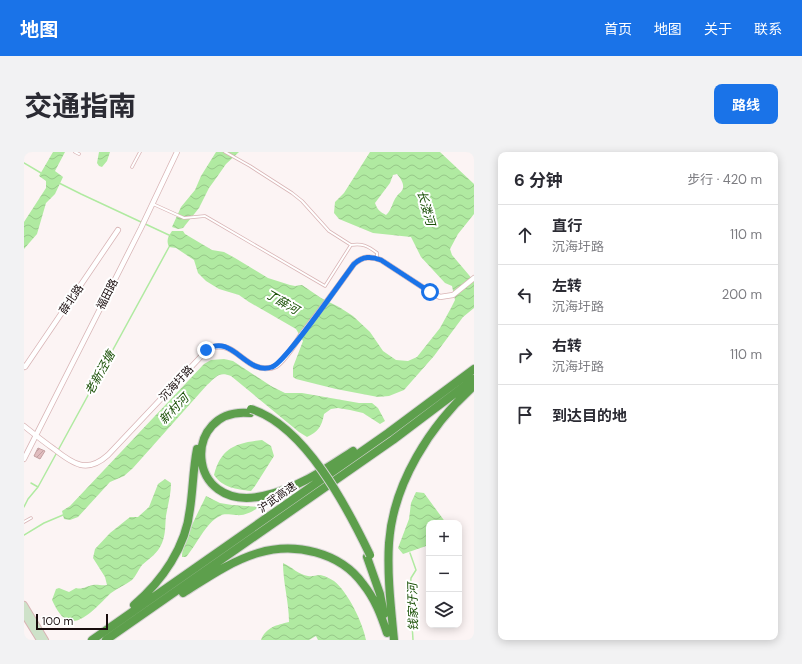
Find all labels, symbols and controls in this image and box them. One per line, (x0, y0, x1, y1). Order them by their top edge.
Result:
text: 地图 (20, 17, 58, 42)
text: 首页 (604, 20, 632, 38)
text: 地图 (654, 20, 682, 38)
text: 关于 (704, 20, 732, 38)
text: 联系 (754, 20, 782, 38)
button: 路线 (714, 84, 778, 124)
text: 交通指南 (24, 88, 136, 125)
text: 6 分钟 (514, 169, 563, 191)
text: 步行 · 420 m (687, 171, 762, 188)
water label: 长溇河 (413, 188, 439, 229)
text: 直行 (552, 216, 582, 236)
icon: ahead (514, 224, 536, 246)
text: 110 m (730, 226, 762, 243)
text: 沉海圩路 (552, 238, 604, 255)
street label: 福田路 (93, 276, 121, 312)
text: 左转 (552, 276, 582, 296)
street label: 薛北路 (56, 281, 86, 317)
route start (421, 283, 439, 301)
icon: left (514, 284, 536, 306)
water label: 丁薛河 (262, 286, 303, 319)
text: 200 m (722, 286, 762, 303)
text: 沉海圩路 (552, 298, 604, 315)
text: 右转 (552, 336, 582, 356)
route end (197, 341, 215, 359)
icon: right (514, 344, 536, 366)
water label: 老新泾塘 (81, 346, 120, 398)
text: 110 m (730, 346, 762, 363)
text: 沉海圩路 (552, 358, 604, 375)
street label: 沉海圩路 (156, 362, 196, 404)
water label: 新村河 (156, 389, 194, 428)
icon: arrive (514, 404, 536, 426)
text: 到达目的地 (552, 406, 627, 426)
street label: 沪武高速 (255, 479, 299, 515)
map controls (426, 520, 462, 628)
button: + (426, 520, 462, 556)
button: − (426, 556, 462, 592)
water label: 钱家圩河 (405, 581, 421, 631)
button: layers (426, 592, 462, 628)
scale bar (36, 612, 108, 631)
text: 100 m (42, 614, 73, 628)

